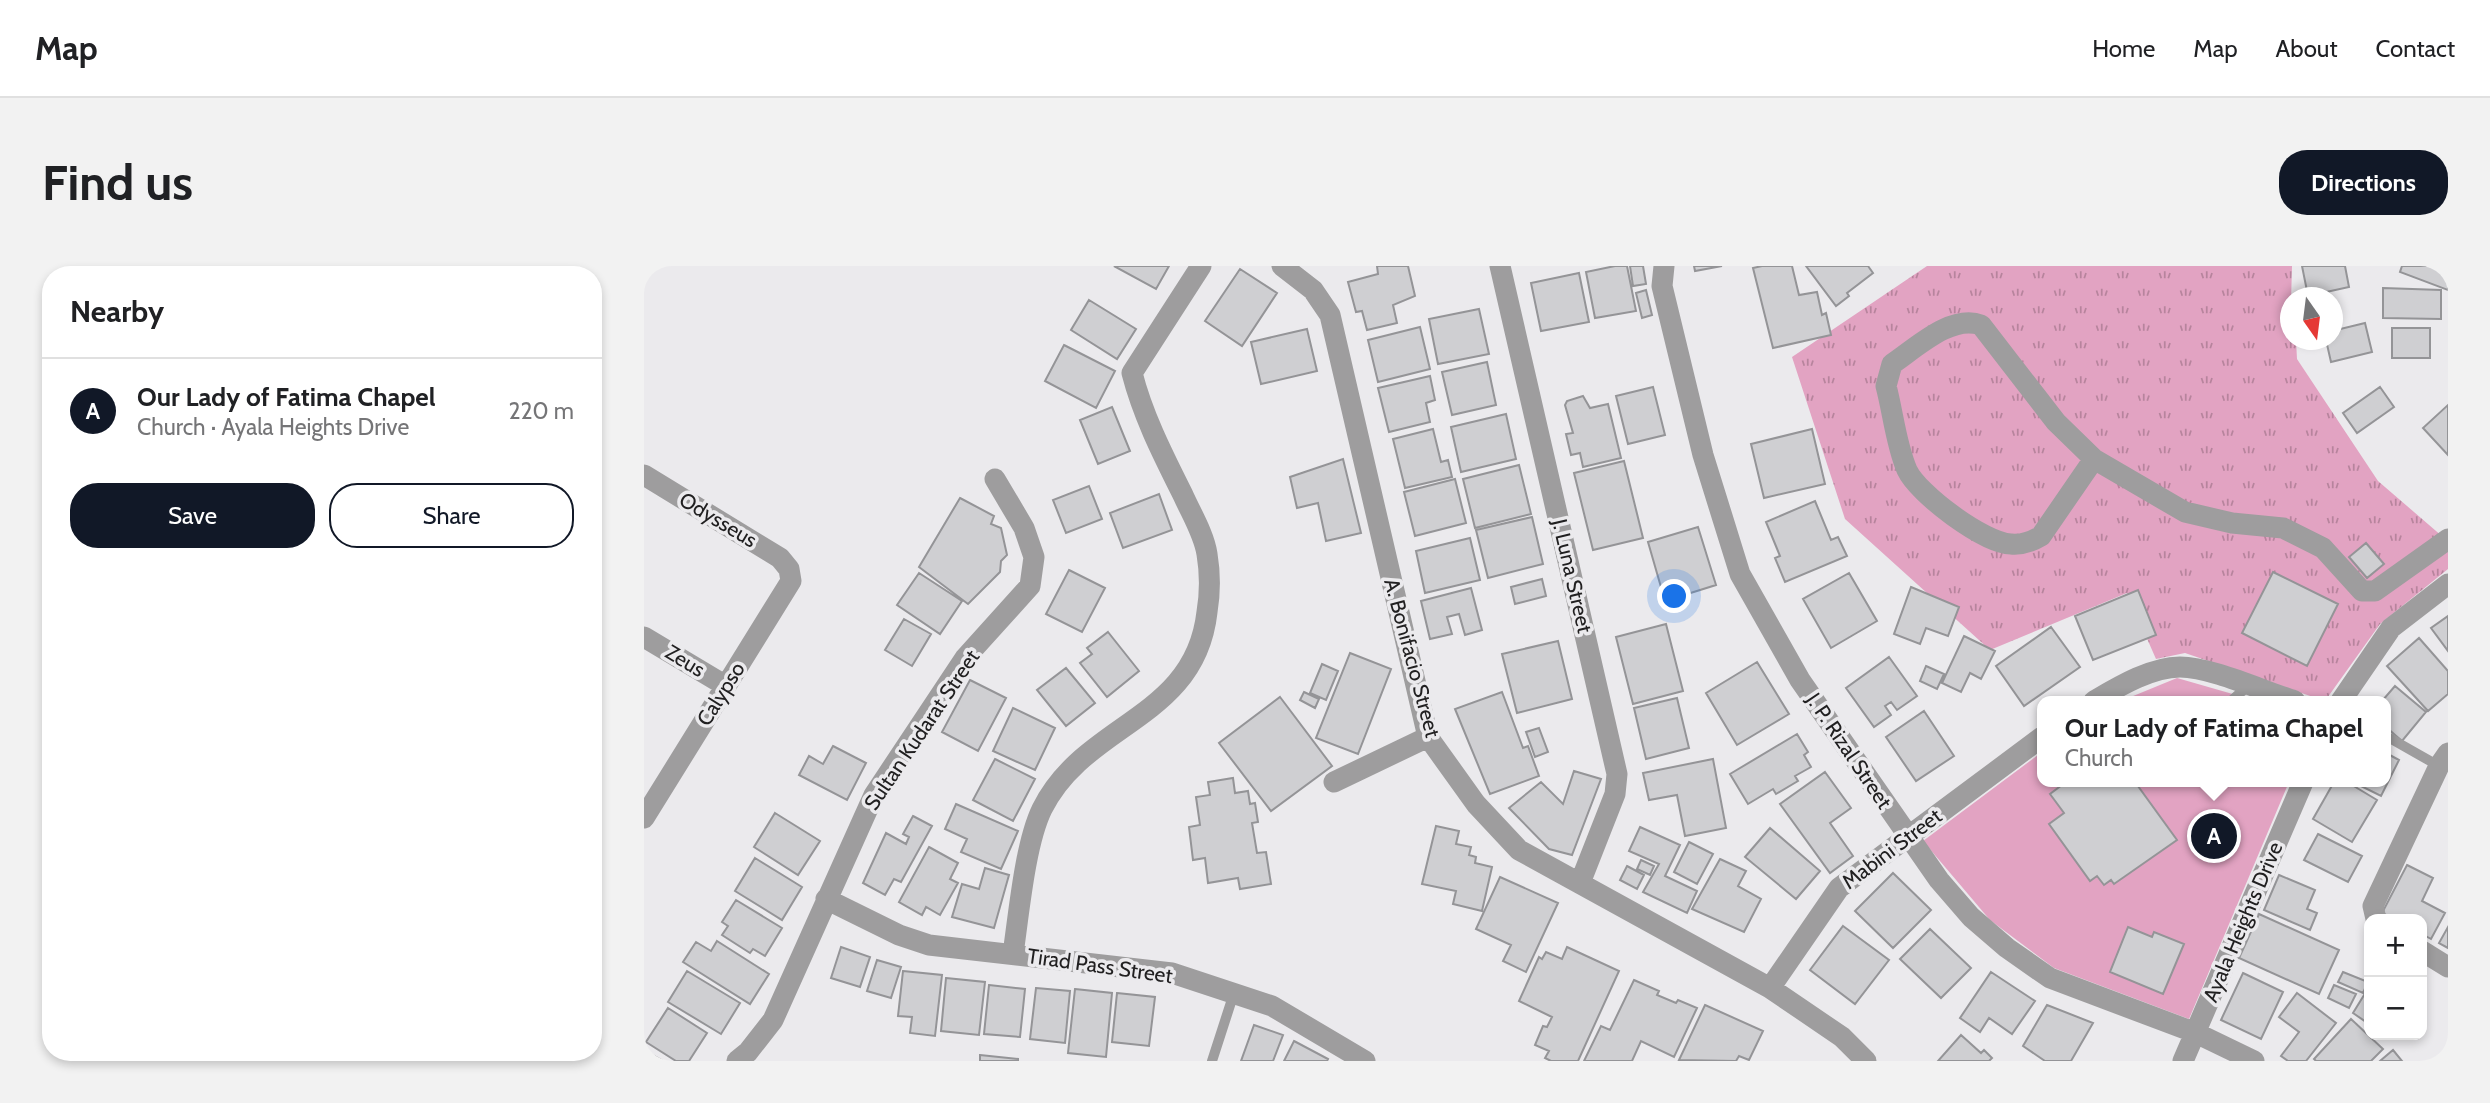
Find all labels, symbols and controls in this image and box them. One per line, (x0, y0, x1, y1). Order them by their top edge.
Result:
text: Map (35, 28, 98, 68)
text: Home (2092, 34, 2155, 63)
text: Map (2193, 34, 2238, 63)
text: About (2276, 34, 2338, 63)
text: Contact (2376, 34, 2455, 63)
button: Directions (2279, 150, 2448, 215)
text: Find us (42, 153, 193, 212)
north arrow (2280, 287, 2343, 350)
text: Nearby (70, 293, 164, 330)
text: Our Lady of Fatima Chapel (137, 381, 436, 413)
text: A (86, 397, 100, 425)
text: 220 m (508, 397, 574, 425)
text: Church · Ayala Heights Drive (137, 413, 409, 441)
button: Save (70, 483, 315, 548)
button: Share (329, 483, 574, 548)
street label: Odysseus (675, 487, 762, 553)
street label: J. Luna Street (1547, 515, 1598, 635)
street label: A. Bonifacio Street (1379, 576, 1446, 740)
your location (1657, 579, 1691, 613)
street label: Zeus (661, 639, 710, 682)
street label: Sultan Kudarat Street (859, 645, 984, 815)
street label: Calypso (691, 657, 750, 730)
street label: J. P. Rizal Street (1801, 687, 1897, 813)
popup (2037, 696, 2391, 787)
text: Our Lady of Fatima Chapel (2065, 712, 2363, 744)
text: Church (2065, 744, 2133, 772)
street label: Mabini Street (1837, 803, 1946, 894)
pin: A (2191, 810, 2237, 862)
street label: Ayala Heights Drive (2198, 838, 2288, 1006)
map controls (2364, 914, 2427, 1040)
button: + (2364, 914, 2427, 977)
street label: Tirad Pass Street (1026, 943, 1174, 988)
button: − (2364, 977, 2427, 1040)

